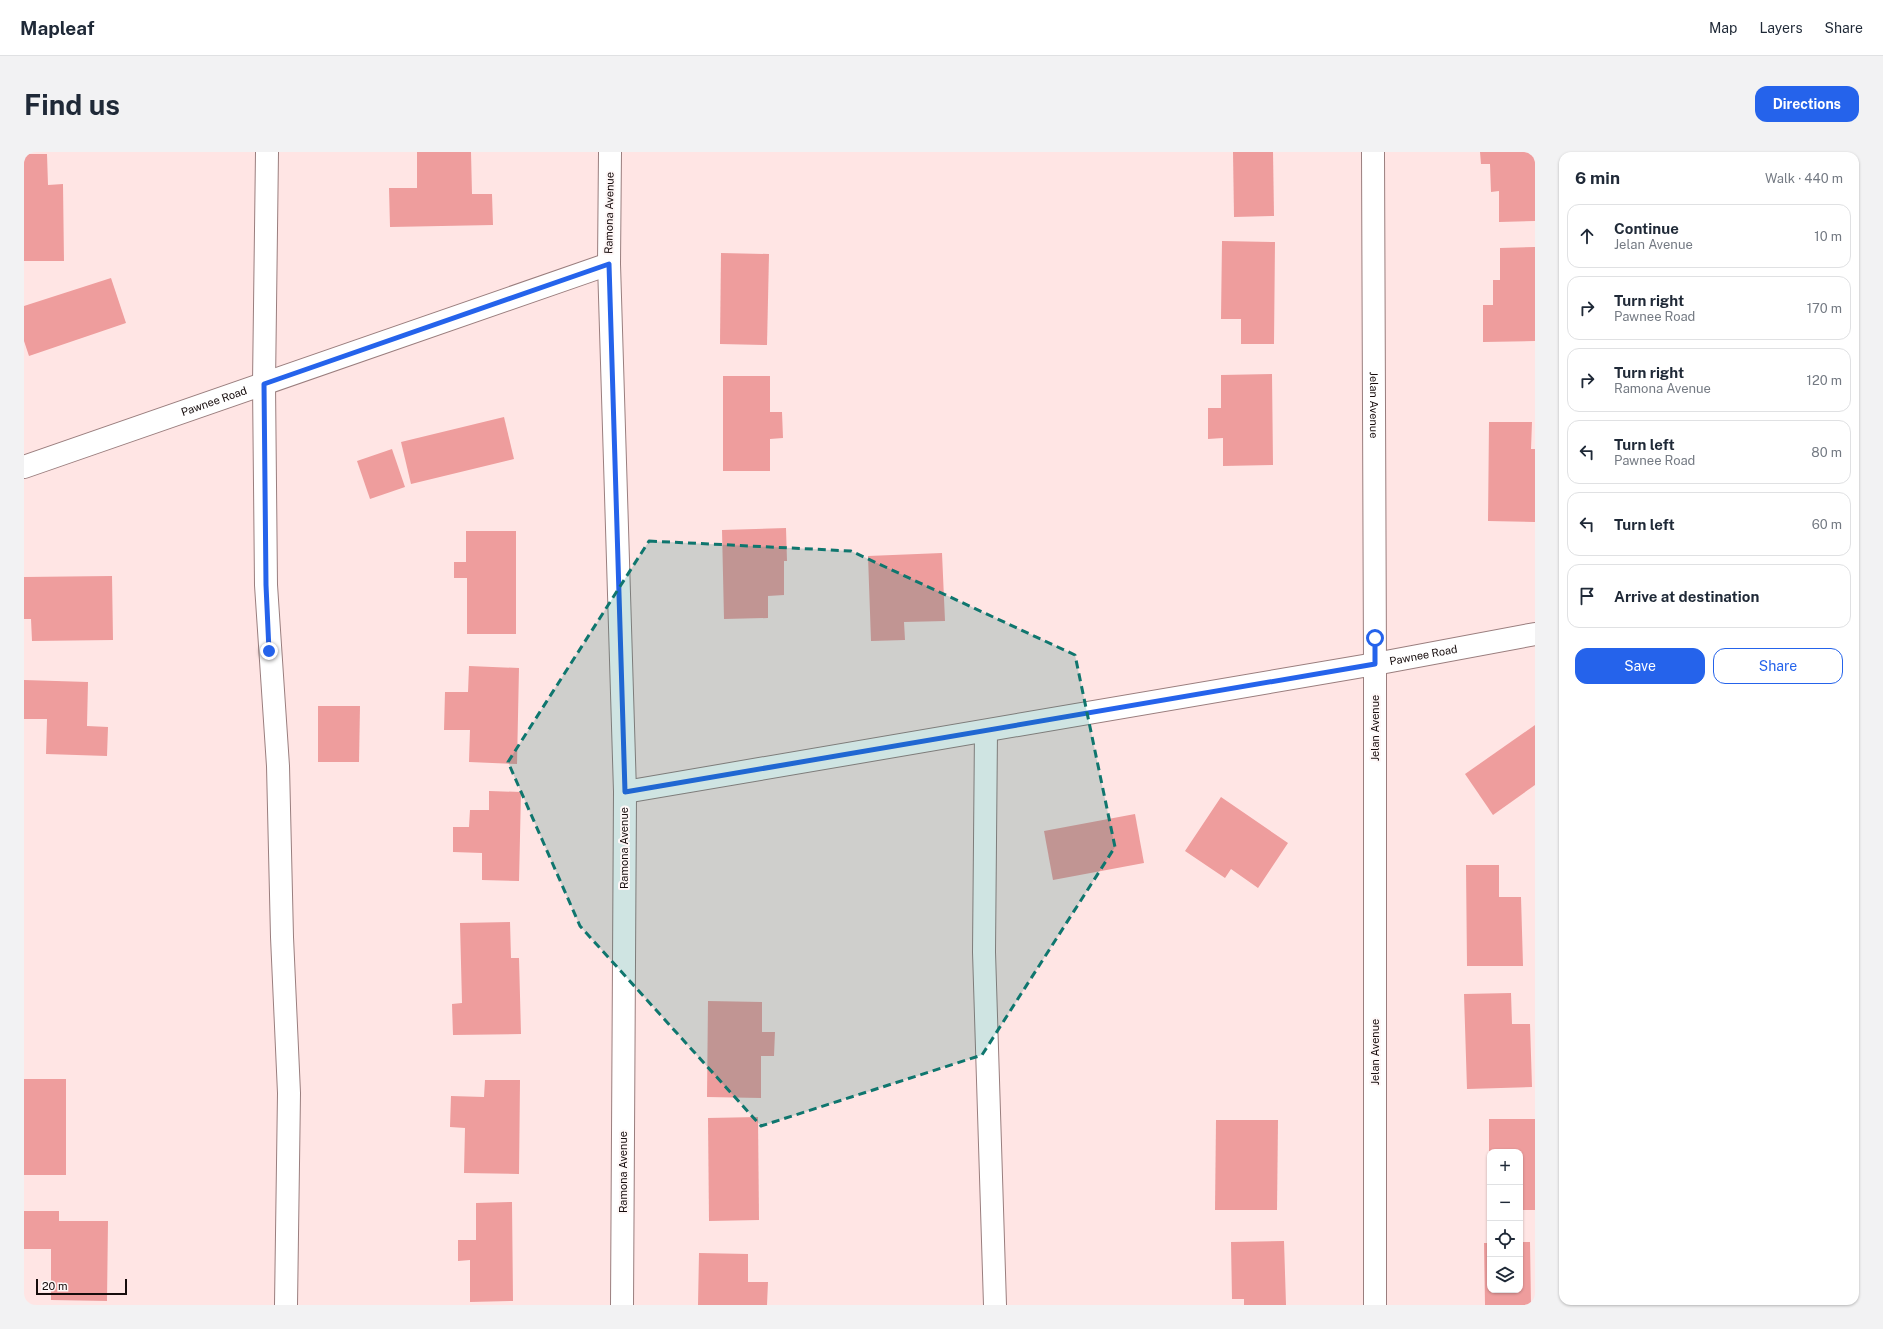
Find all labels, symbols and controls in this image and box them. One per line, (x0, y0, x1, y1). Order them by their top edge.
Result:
text: Mapleaf (20, 17, 94, 39)
text: Map (1709, 20, 1737, 36)
text: Layers (1759, 20, 1803, 36)
text: Share (1825, 20, 1863, 36)
button: Directions (1755, 86, 1859, 122)
text: Find us (24, 88, 120, 121)
text: 6 min (1575, 168, 1620, 188)
text: Walk · 440 m (1765, 171, 1843, 186)
street label: Ramona Avenue (602, 172, 616, 254)
text: Continue (1614, 220, 1679, 237)
icon: ahead (1576, 225, 1598, 247)
text: 10 m (1814, 229, 1842, 244)
text: Jelan Avenue (1614, 237, 1693, 252)
text: Turn right (1614, 292, 1684, 309)
icon: right (1576, 297, 1598, 319)
text: 170 m (1807, 301, 1842, 316)
text: Pawnee Road (1614, 309, 1695, 324)
text: Turn right (1614, 364, 1684, 381)
icon: right (1576, 369, 1598, 391)
street label: Jelan Avenue (1368, 372, 1380, 438)
text: 120 m (1807, 373, 1842, 388)
text: Ramona Avenue (1614, 381, 1711, 396)
street label: Pawnee Road (179, 384, 248, 418)
text: Turn left (1614, 436, 1675, 453)
icon: left (1576, 441, 1598, 463)
text: 80 m (1811, 445, 1842, 460)
text: Pawnee Road (1614, 453, 1695, 468)
icon: left (1576, 513, 1598, 535)
text: Turn left (1614, 516, 1675, 533)
text: 60 m (1812, 517, 1842, 532)
icon: arrive (1576, 585, 1598, 607)
text: Arrive at destination (1614, 588, 1759, 605)
route start (1366, 629, 1384, 647)
route end (260, 642, 278, 660)
street label: Pawnee Road (1388, 643, 1458, 667)
button: Save (1575, 648, 1705, 684)
button: Share (1713, 648, 1843, 684)
street label: Jelan Avenue (1369, 695, 1381, 761)
street label: Ramona Avenue (618, 807, 630, 889)
street label: Jelan Avenue (1369, 1019, 1381, 1085)
street label: Ramona Avenue (617, 1131, 629, 1213)
map controls (1487, 1149, 1523, 1293)
button: + (1487, 1149, 1523, 1185)
button: − (1487, 1185, 1523, 1221)
button: locate (1487, 1221, 1523, 1257)
button: layers (1487, 1257, 1523, 1293)
scale bar (36, 1277, 127, 1296)
text: 20 m (42, 1280, 67, 1292)

